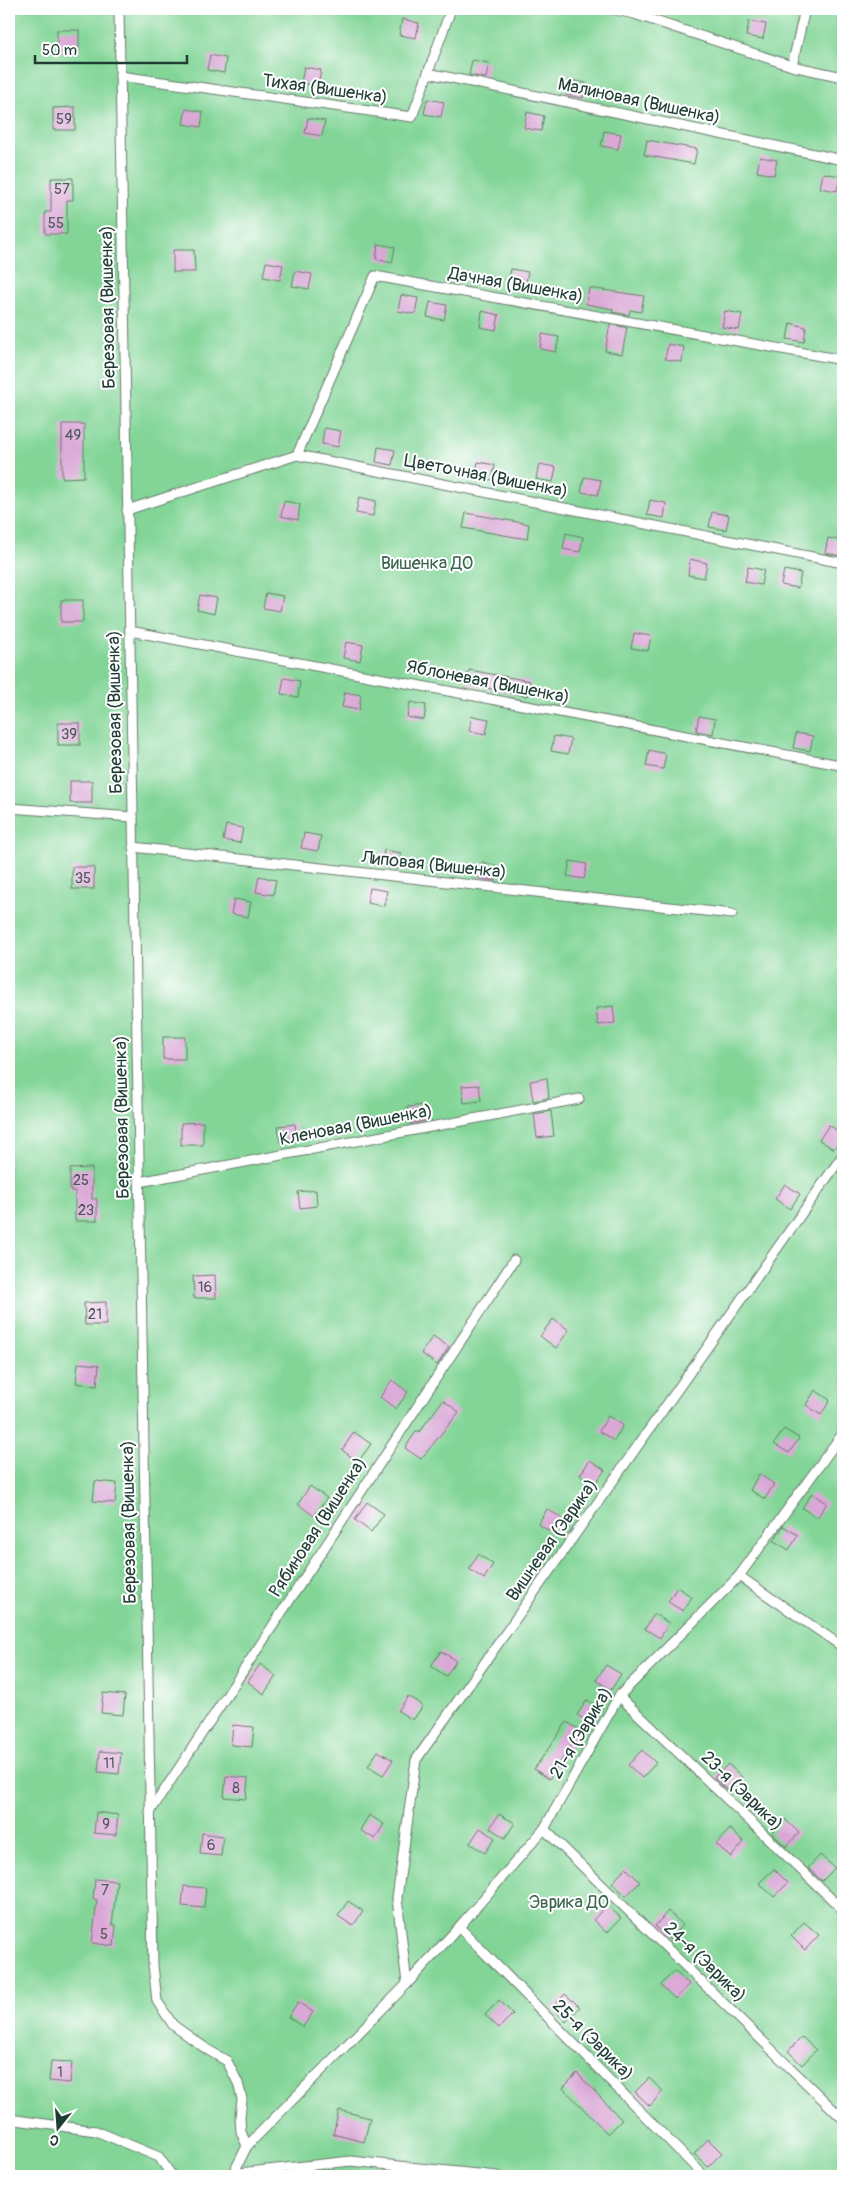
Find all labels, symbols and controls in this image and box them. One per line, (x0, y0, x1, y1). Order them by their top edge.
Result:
scale bar (35, 32, 188, 64)
text: 50 m (42, 41, 77, 60)
street label: Тихая (Вишенка) (261, 69, 389, 109)
street label: Малиновая (Вишенка) (556, 73, 722, 129)
house number: 59 (56, 110, 72, 129)
house number: 57 (54, 180, 70, 199)
house number: 55 (48, 214, 64, 233)
street label: Березовая (Вишенка) (95, 225, 121, 389)
street label: Дачная (Вишенка) (446, 262, 585, 308)
house number: 49 (65, 426, 81, 445)
street label: Цветочная (Вишенка) (402, 449, 570, 503)
park label: Вишенка ДО (381, 552, 473, 575)
street label: Березовая (Вишенка) (102, 630, 128, 794)
street label: Яблоневая (Вишенка) (404, 655, 572, 709)
house number: 39 (61, 725, 77, 744)
street label: Липовая (Вишенка) (359, 846, 508, 884)
house number: 35 (75, 869, 91, 888)
street label: Березовая (Вишенка) (109, 1035, 135, 1199)
street label: Кленовая (Вишенка) (278, 1099, 434, 1151)
house number: 25 (73, 1171, 89, 1190)
house number: 23 (78, 1201, 94, 1220)
house number: 16 (198, 1278, 212, 1297)
house number: 21 (88, 1305, 102, 1324)
street label: Березовая (Вишенка) (116, 1440, 142, 1604)
street label: Рябиновая (Вишенка) (264, 1453, 372, 1601)
street label: Вишневая (Эврика) (501, 1474, 603, 1606)
street label: 21-я (Эврика) (545, 1683, 617, 1783)
street label: 23-я (Эврика) (696, 1746, 788, 1836)
house number: 11 (103, 1754, 115, 1773)
house number: 8 (232, 1779, 240, 1798)
house number: 9 (102, 1815, 110, 1834)
house number: 6 (207, 1836, 215, 1855)
house number: 7 (101, 1881, 109, 1900)
park label: Эврика ДО (529, 1891, 609, 1914)
street label: 24-я (Эврика) (659, 1917, 751, 2007)
house number: 5 (100, 1925, 108, 1944)
street label: 25-я (Эврика) (547, 1994, 639, 2086)
house number: 1 (57, 2063, 63, 2082)
north arrow (32, 2102, 82, 2152)
text: С (47, 2130, 61, 2149)

